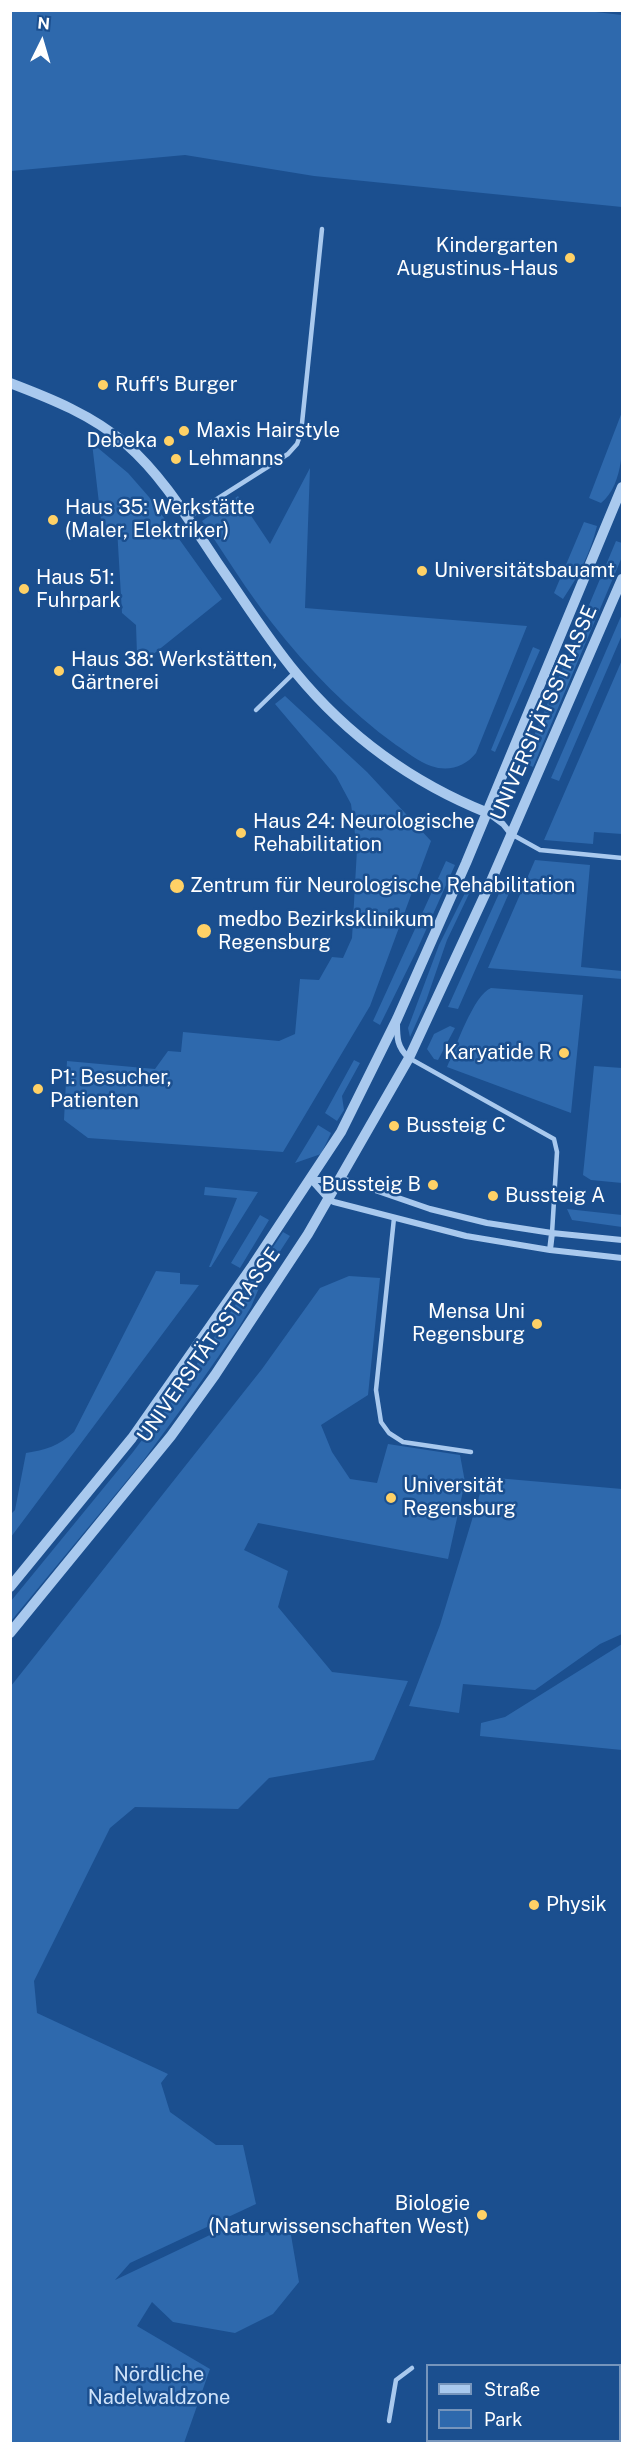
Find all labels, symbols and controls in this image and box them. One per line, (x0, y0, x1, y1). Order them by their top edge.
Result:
north arrow (12, 12, 72, 72)
text: N (37, 14, 51, 34)
place label: Kindergarten Augustinus-Haus (396, 234, 558, 281)
marker: Kindergarten Augustinus-Haus (563, 251, 577, 265)
place label: Ruff's Burger (115, 373, 238, 397)
marker: Ruff's Burger (96, 378, 110, 392)
place label: Maxis Hairstyle (196, 419, 340, 443)
marker: Maxis Hairstyle (177, 424, 191, 438)
place label: Debeka (87, 429, 157, 453)
marker: Debeka (162, 434, 176, 448)
place label: Lehmanns (188, 447, 283, 471)
marker: Lehmanns (169, 452, 183, 466)
place label: Haus 35: Werkstätte (Maler, Elektriker) (65, 496, 255, 543)
marker: Haus 35: Werkstätte (Maler, Elektriker) (46, 513, 60, 527)
place label: Universitätsbauamt (434, 559, 615, 583)
marker: Universitätsbauamt (415, 564, 429, 578)
place label: Haus 51: Fuhrpark (36, 566, 121, 613)
marker: Haus 51: Fuhrpark (17, 582, 31, 596)
street label: UNIVERSITÄTSSTRASSE (486, 602, 602, 824)
place label: Haus 38: Werkstätten, Gärtnerei (71, 648, 277, 695)
marker: Haus 38: Werkstätten, Gärtnerei (52, 664, 66, 678)
place label: Haus 24: Neurologische Rehabilitation (253, 810, 475, 857)
marker: Haus 24: Neurologische Rehabilitation (234, 826, 248, 840)
place label: Zentrum für Neurologische Rehabilitation (190, 874, 575, 898)
marker: Zentrum für Neurologische Rehabilitation (168, 877, 186, 895)
place label: medbo Bezirksklinikum Regensburg (218, 908, 434, 955)
marker: medbo Bezirksklinikum Regensburg (195, 922, 213, 940)
place label: Karyatide R (444, 1041, 552, 1065)
marker: Karyatide R (557, 1046, 571, 1060)
place label: P1: Besucher, Patienten (50, 1066, 172, 1113)
marker: P1: Besucher, Patienten (31, 1082, 45, 1096)
place label: Bussteig C (406, 1114, 506, 1138)
marker: Bussteig C (387, 1119, 401, 1133)
place label: Bussteig B (322, 1173, 421, 1197)
marker: Bussteig B (426, 1178, 440, 1192)
place label: Bussteig A (505, 1184, 605, 1208)
marker: Bussteig A (486, 1189, 500, 1203)
street label: UNIVERSITÄTSSTRASSE (132, 1243, 286, 1447)
place label: Mensa Uni Regensburg (412, 1300, 525, 1347)
marker: Mensa Uni Regensburg (530, 1317, 544, 1331)
place label: Universität Regensburg (403, 1474, 516, 1521)
marker: Universität Regensburg (384, 1491, 398, 1505)
place label: Physik (546, 1893, 607, 1917)
marker: Physik (527, 1898, 541, 1912)
place label: Biologie (Naturwissenschaften West) (208, 2192, 470, 2239)
marker: Biologie (Naturwissenschaften West) (475, 2208, 489, 2222)
park label: Nördliche Nadelwaldzone (88, 2363, 230, 2410)
legend (426, 2364, 621, 2442)
text: Straße (484, 2379, 540, 2400)
text: Park (484, 2409, 522, 2430)

